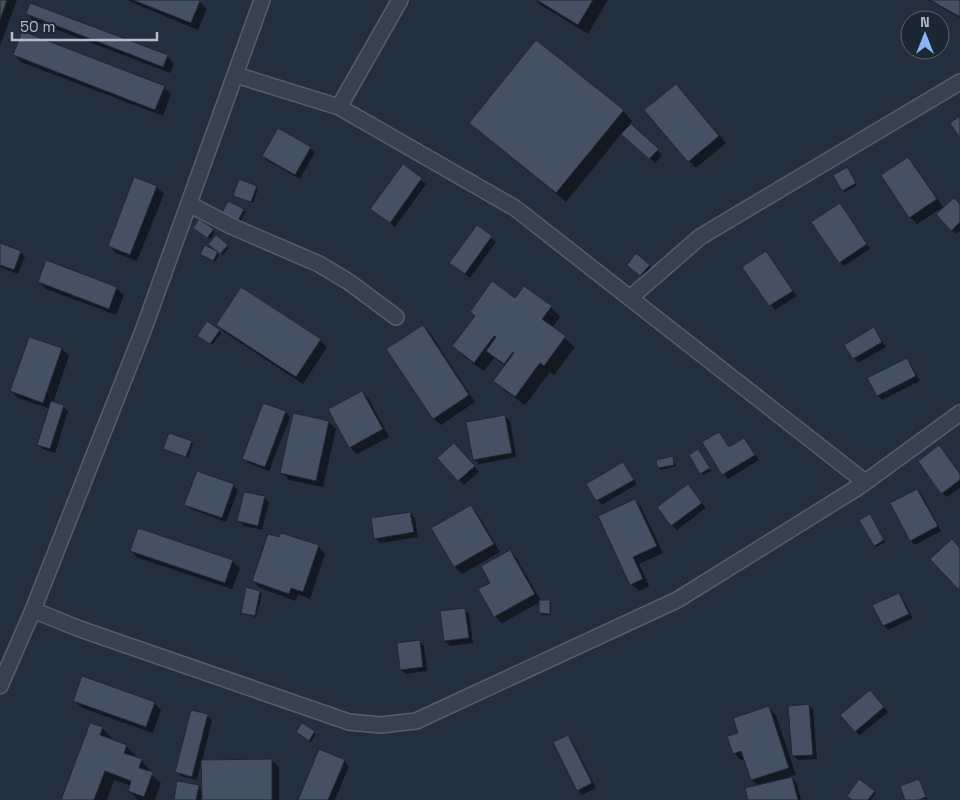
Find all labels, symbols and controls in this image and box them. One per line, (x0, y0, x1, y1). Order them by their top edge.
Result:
scale bar (12, 10, 158, 42)
north arrow (900, 10, 950, 60)
text: N (920, 13, 930, 31)
text: 50 m (20, 17, 55, 36)

